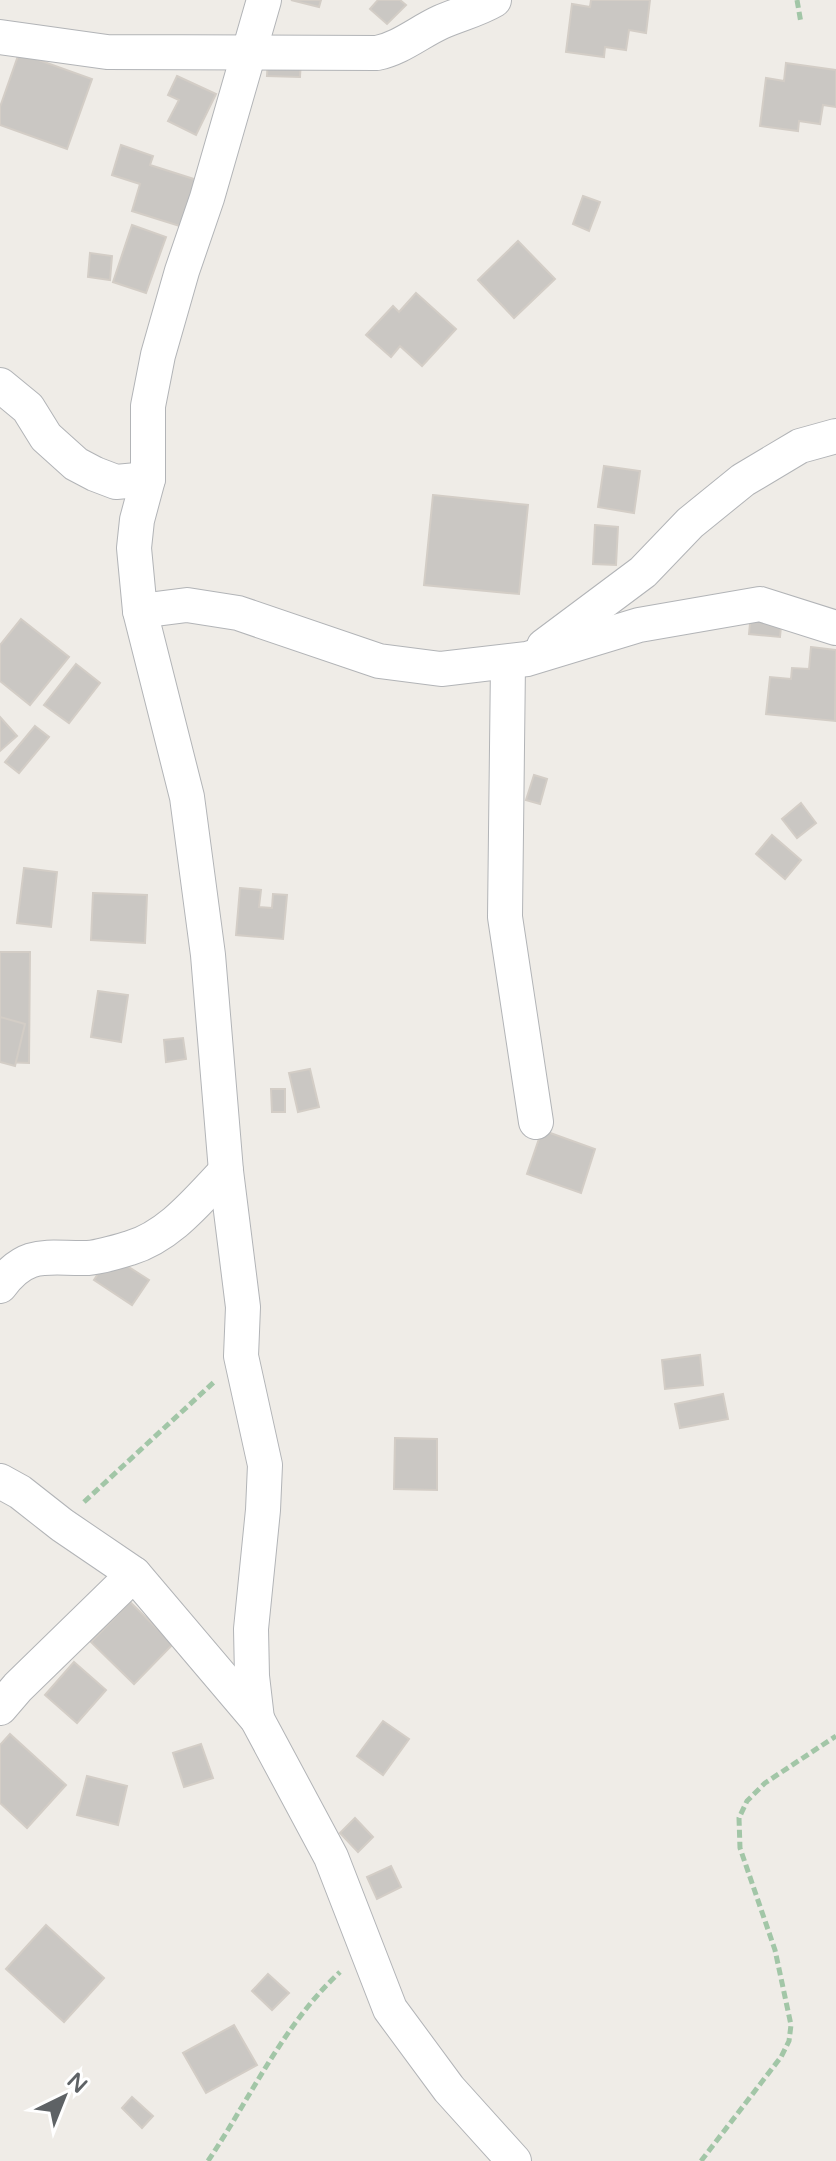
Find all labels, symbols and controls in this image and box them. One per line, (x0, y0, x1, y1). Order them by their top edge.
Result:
north arrow (24, 2057, 104, 2137)
text: N (62, 2068, 92, 2099)

